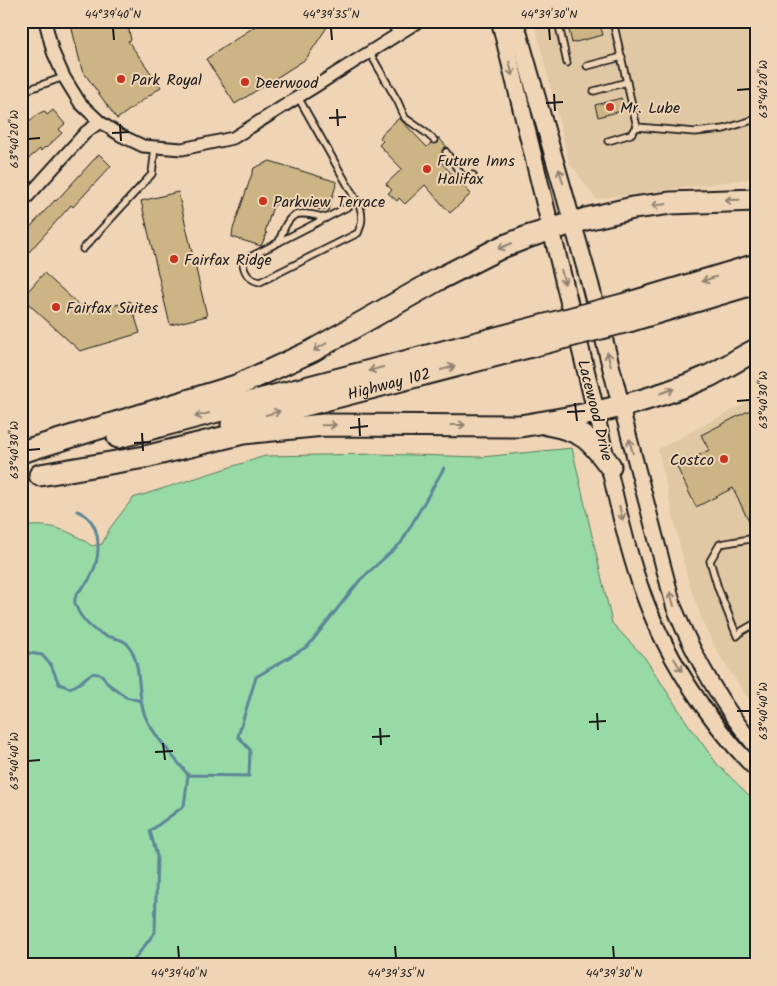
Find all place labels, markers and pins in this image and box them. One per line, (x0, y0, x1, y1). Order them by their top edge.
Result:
place label: Park Royal (131, 68, 202, 93)
place label: Deerwood (255, 71, 319, 96)
marker: Park Royal (115, 73, 127, 85)
marker: Deerwood (239, 76, 251, 88)
place label: Mr. Lube (620, 96, 680, 121)
marker: Mr. Lube (604, 101, 616, 113)
place label: Future Inns Halifax (437, 149, 515, 192)
marker: Future Inns Halifax (421, 163, 433, 175)
place label: Parkview Terrace (273, 190, 385, 215)
marker: Parkview Terrace (257, 195, 269, 207)
place label: Fairfax Ridge (184, 248, 272, 273)
marker: Fairfax Ridge (168, 253, 180, 265)
place label: Fairfax Suites (66, 296, 158, 321)
marker: Fairfax Suites (50, 301, 62, 313)
place label: Costco (670, 448, 714, 473)
marker: Costco (718, 453, 730, 465)

